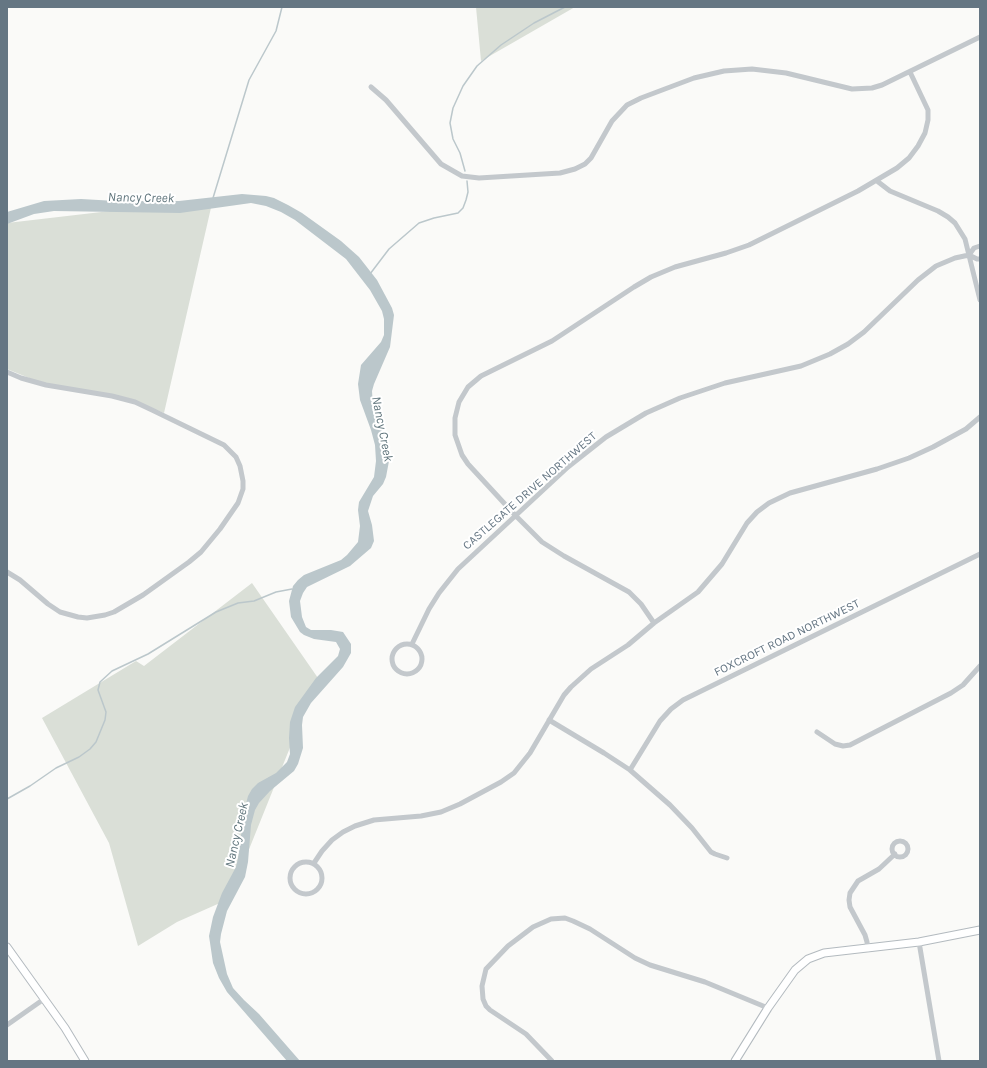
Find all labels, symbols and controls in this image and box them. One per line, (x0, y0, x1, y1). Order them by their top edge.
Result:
water label: Nancy Creek (108, 190, 174, 206)
water label: Nancy Creek (368, 395, 396, 463)
street label: CASTLEGATE DRIVE NORTHWEST (460, 429, 600, 553)
street label: FOXCROFT ROAD NORTHWEST (712, 596, 862, 680)
water label: Nancy Creek (222, 801, 252, 869)

